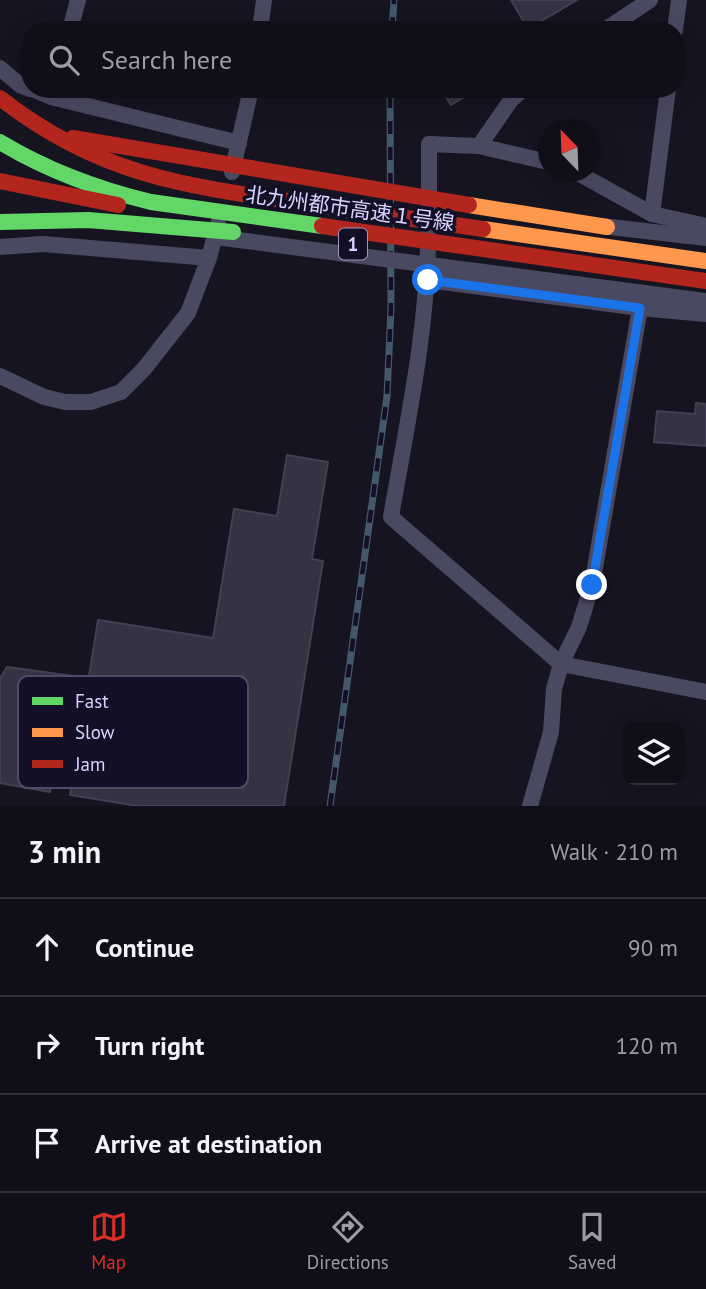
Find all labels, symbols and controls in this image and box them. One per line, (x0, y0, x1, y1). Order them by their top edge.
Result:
search box (21, 21, 685, 98)
icon: search (45, 41, 83, 79)
text: Search here (101, 43, 232, 76)
north arrow (538, 119, 601, 182)
street label: 北九州都市高速１号線 (244, 181, 456, 236)
road number: 1 (339, 228, 367, 260)
route start (412, 264, 443, 295)
route end (576, 569, 607, 600)
legend (18, 676, 248, 788)
text: Fast (75, 689, 109, 713)
text: Slow (75, 720, 115, 744)
map controls (622, 722, 685, 785)
button: layers (622, 722, 685, 785)
text: Jam (74, 752, 105, 776)
text: 3 min (28, 832, 101, 871)
text: Walk · 210 m (551, 837, 678, 866)
icon: ahead (28, 928, 66, 966)
text: Continue (95, 931, 194, 964)
text: 90 m (628, 933, 678, 962)
icon: right (28, 1026, 66, 1064)
text: Turn right (95, 1029, 204, 1062)
text: 120 m (616, 1031, 678, 1060)
icon: arrive (28, 1124, 66, 1162)
text: Arrive at destination (95, 1127, 322, 1160)
tab: Map (90, 1208, 128, 1274)
tab: Directions (307, 1208, 389, 1274)
tab: Saved (568, 1208, 616, 1274)

